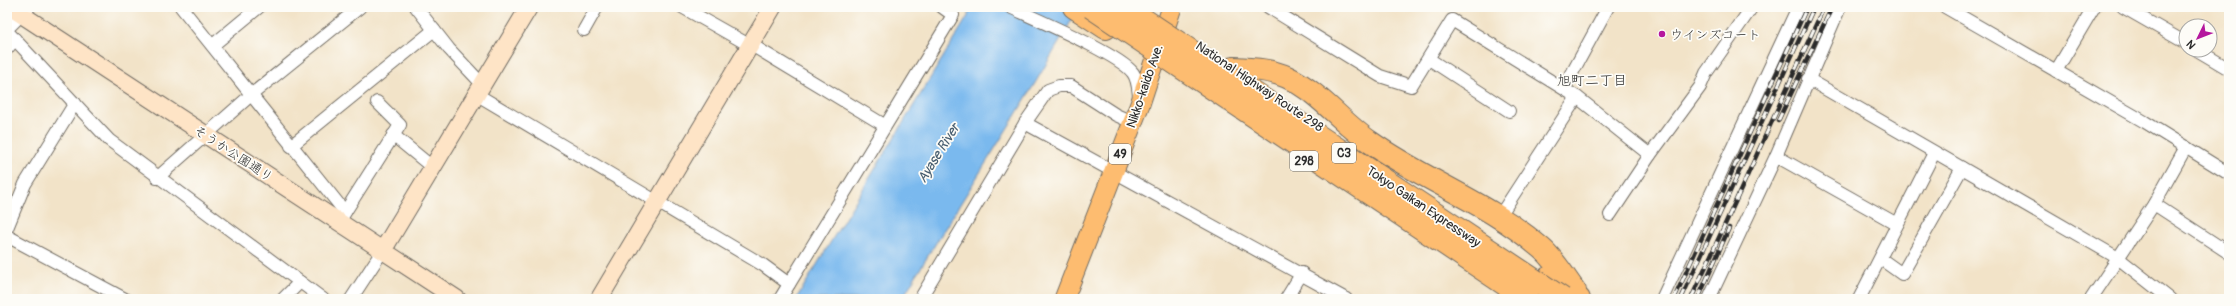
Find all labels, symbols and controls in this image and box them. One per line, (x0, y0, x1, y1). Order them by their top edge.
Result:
north arrow (2178, 18, 2218, 58)
place label: ウインズコート (1670, 27, 1760, 43)
marker: ウインズコート (1657, 29, 1667, 39)
text: N (2183, 37, 2198, 52)
street label: National Highway Route 298 (1192, 38, 1327, 136)
street label: Nikko-kaido Ave. (1123, 43, 1167, 130)
district label: 旭町二丁目 (1557, 72, 1627, 89)
water label: Ayase River (914, 119, 964, 186)
street label: そうか公園通り (191, 122, 276, 185)
road number: C3 (1332, 143, 1356, 163)
road number: 49 (1109, 144, 1131, 164)
road number: 298 (1290, 151, 1318, 171)
street label: Tokyo Gaikan Expressway (1363, 163, 1484, 251)

